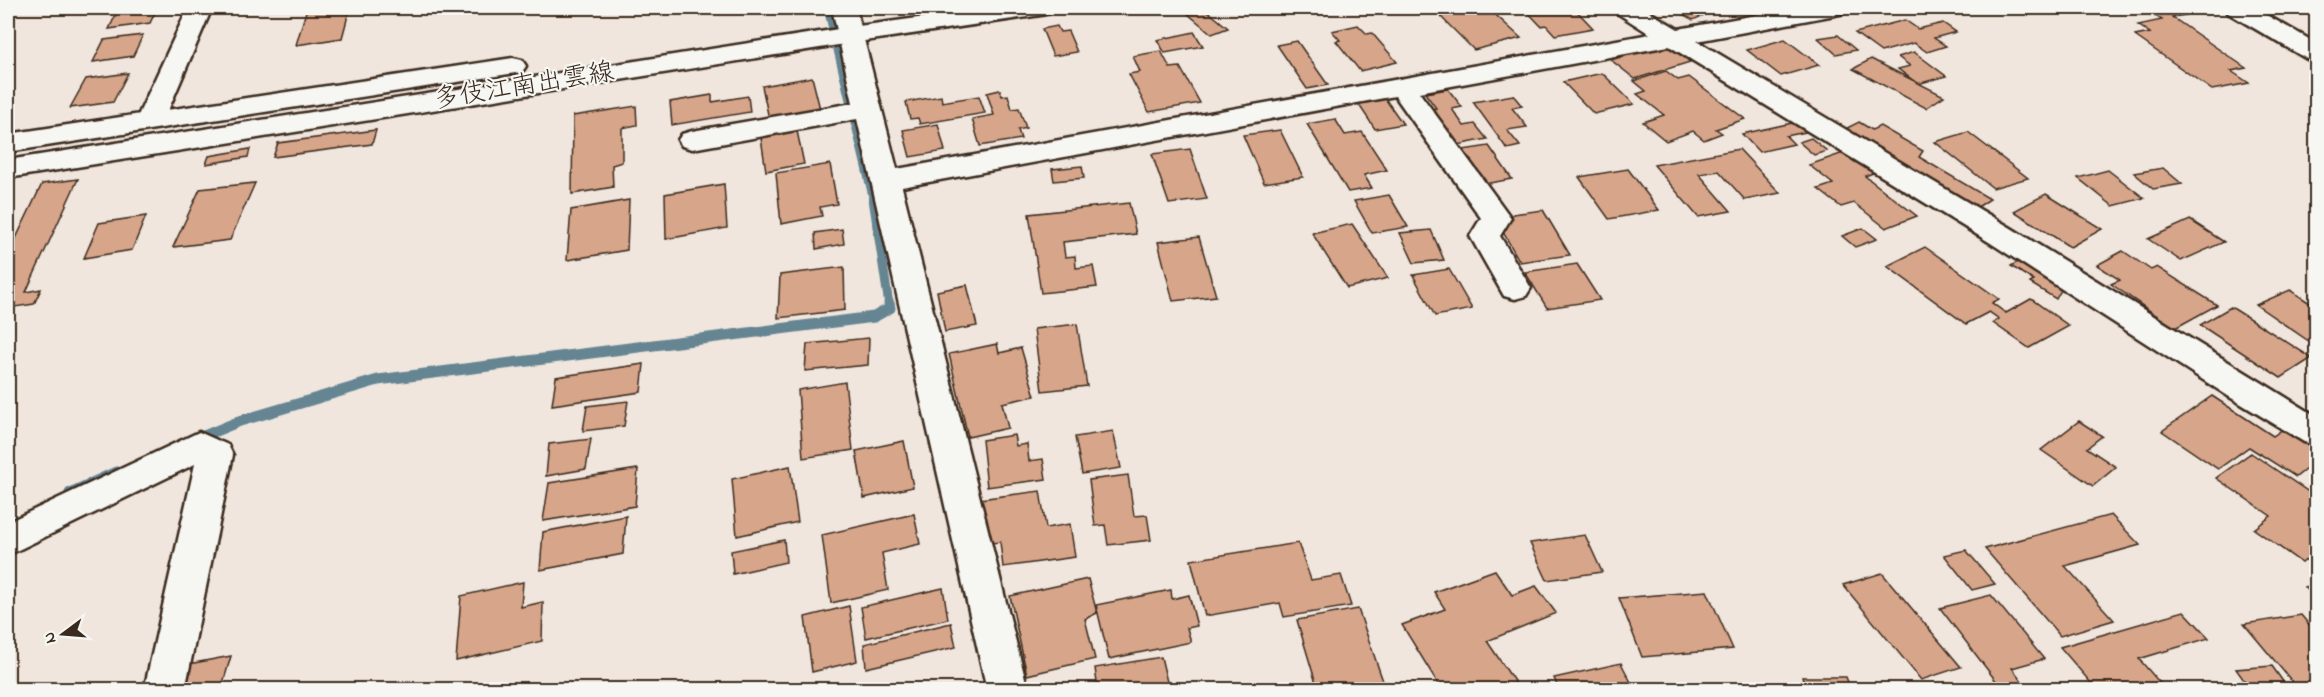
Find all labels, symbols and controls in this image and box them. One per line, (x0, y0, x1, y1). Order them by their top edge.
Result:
street label: 多伎江南出雲線 (431, 54, 617, 120)
north arrow (33, 604, 93, 664)
text: N (37, 629, 64, 646)

